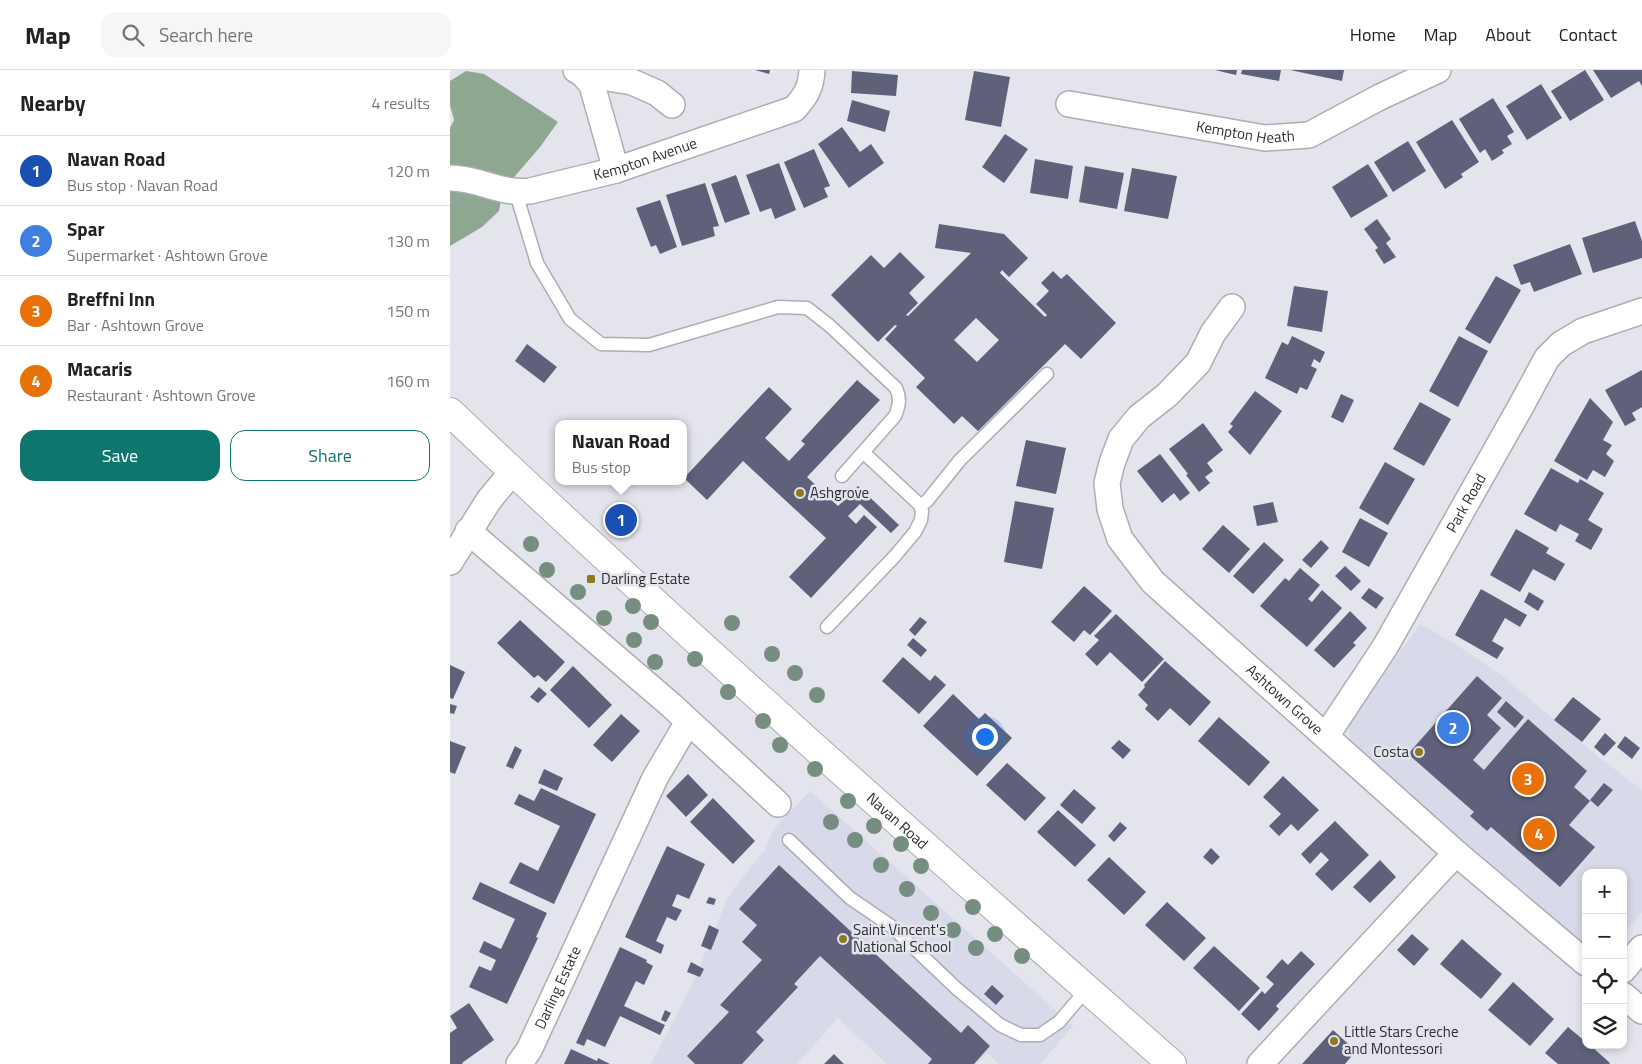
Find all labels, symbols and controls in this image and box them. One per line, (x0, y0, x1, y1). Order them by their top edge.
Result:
search box (101, 12, 451, 57)
text: Map (25, 17, 71, 53)
text: Search here (159, 20, 253, 49)
icon: search (119, 21, 147, 49)
text: Home (1350, 21, 1396, 48)
text: Map (1424, 21, 1457, 48)
text: About (1485, 21, 1531, 48)
text: Contact (1559, 21, 1617, 48)
text: Nearby (20, 87, 85, 119)
text: 4 results (371, 91, 430, 115)
street label: Kempton Heath (1195, 114, 1295, 149)
street label: Kempton Avenue (591, 131, 700, 186)
text: Navan Road (67, 144, 165, 173)
text: 1 (32, 159, 40, 183)
text: 120 m (386, 159, 430, 183)
text: Bus stop · Navan Road (67, 173, 218, 197)
text: Spar (67, 214, 104, 243)
text: 2 (32, 229, 40, 253)
text: 130 m (386, 229, 430, 253)
text: Supermarket · Ashtown Grove (67, 243, 268, 267)
text: Breffni Inn (67, 284, 155, 313)
text: 3 (32, 299, 40, 323)
text: 150 m (386, 299, 430, 323)
text: Bar · Ashtown Grove (67, 313, 204, 337)
text: Macaris (67, 354, 132, 383)
text: 4 (32, 369, 40, 393)
text: 160 m (386, 369, 430, 393)
text: Restaurant · Ashtown Grove (67, 383, 256, 407)
popup (555, 420, 687, 485)
text: Navan Road (572, 426, 670, 455)
button: Save (20, 430, 220, 481)
button: Share (230, 430, 430, 481)
text: Bus stop (572, 455, 631, 479)
street label: Park Road (1440, 469, 1492, 537)
place label: Ashgrove (810, 481, 869, 504)
marker: Ashgrove (794, 487, 806, 499)
pin: 1 (605, 501, 637, 539)
place label: Darling Estate (601, 567, 690, 590)
marker: Darling Estate (585, 573, 597, 585)
street label: Ashtown Grove (1241, 658, 1329, 740)
pin: 2 (1437, 709, 1469, 747)
your location (972, 724, 998, 750)
place label: Costa (1373, 740, 1409, 763)
marker: Costa (1413, 746, 1425, 758)
pin: 3 (1512, 760, 1544, 798)
street label: Navan Road (861, 787, 934, 855)
pin: 4 (1523, 815, 1555, 853)
map controls (1582, 869, 1627, 1049)
button: + (1582, 869, 1627, 914)
button: − (1582, 914, 1627, 959)
place label: Saint Vincent's National School (853, 918, 952, 958)
marker: Saint Vincent's National School (837, 933, 849, 945)
street label: Darling Estate (528, 942, 587, 1033)
button: locate (1582, 959, 1627, 1004)
button: layers (1582, 1004, 1627, 1049)
place label: Little Stars Creche and Montessori (1344, 1020, 1458, 1060)
marker: Little Stars Creche and Montessori (1328, 1035, 1340, 1047)

